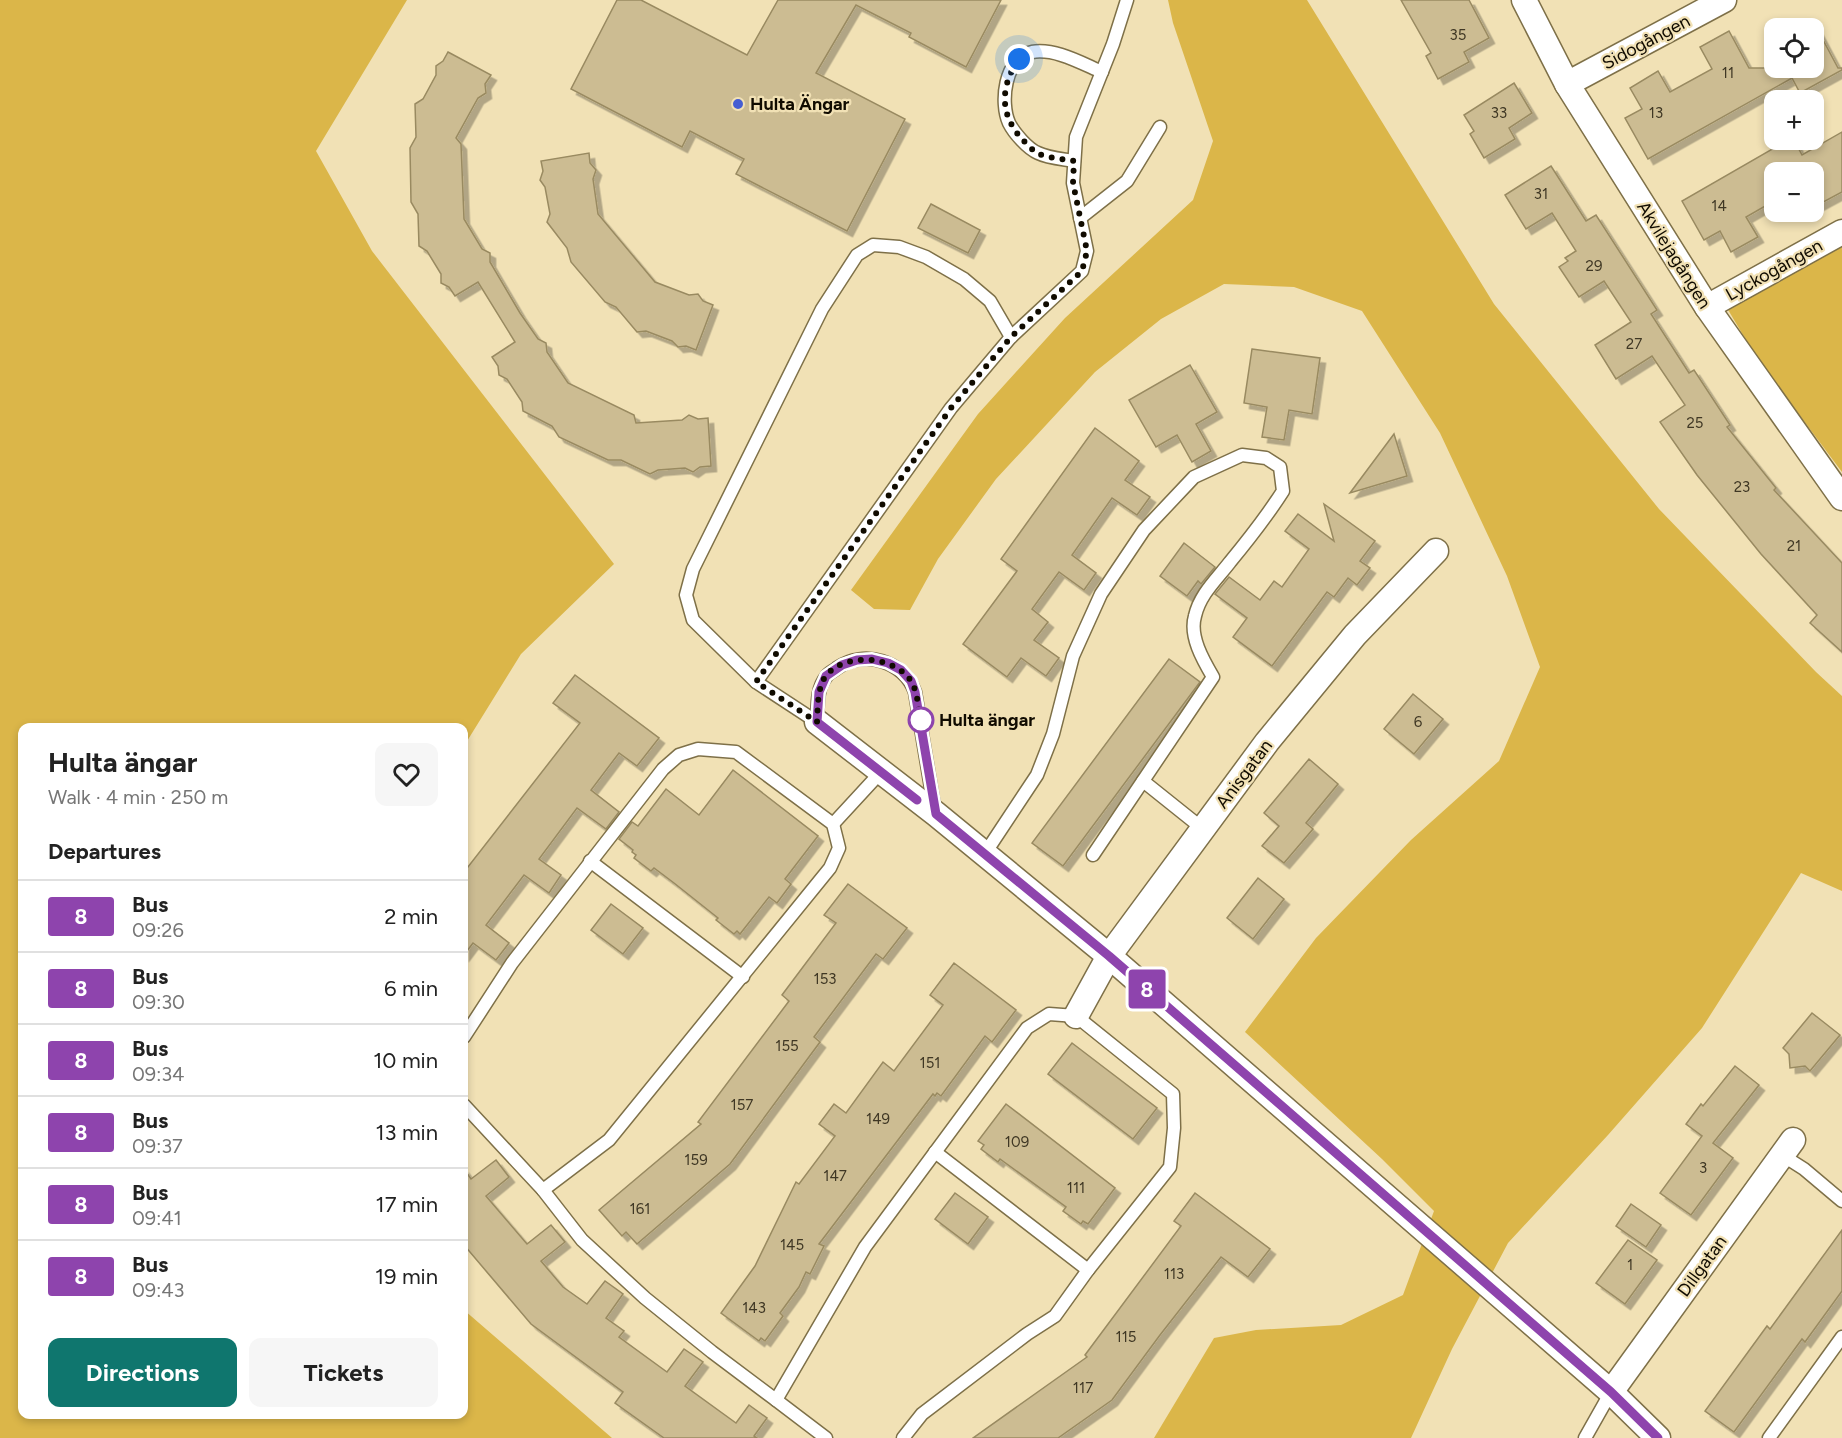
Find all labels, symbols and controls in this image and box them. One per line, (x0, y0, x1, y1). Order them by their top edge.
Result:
street label: Sidogången (1598, 10, 1694, 74)
map controls (1764, 18, 1824, 222)
button: locate (1764, 18, 1824, 78)
house number: 35 (1450, 26, 1466, 44)
your location (1004, 44, 1034, 74)
house number: 11 (1722, 64, 1734, 82)
button: + (1764, 90, 1824, 150)
place label: Hulta Ängar (750, 93, 850, 115)
marker: Hulta Ängar (731, 97, 745, 111)
house number: 33 (1491, 104, 1507, 122)
house number: 13 (1649, 104, 1663, 122)
button: − (1764, 162, 1824, 222)
house number: 31 (1534, 185, 1548, 203)
street label: Akvilejagången (1632, 197, 1716, 313)
house number: 14 (1711, 197, 1727, 215)
street label: Lyckogången (1722, 234, 1826, 306)
house number: 29 (1586, 257, 1602, 275)
house number: 27 (1626, 335, 1642, 353)
house number: 25 (1686, 414, 1704, 432)
house number: 23 (1734, 478, 1750, 496)
house number: 21 (1787, 537, 1801, 555)
marker: Hulta ängar (908, 707, 934, 733)
place label: Hulta ängar (939, 709, 1035, 731)
house number: 6 (1414, 713, 1423, 731)
street label: Anisgatan (1211, 735, 1277, 813)
button: heart (375, 743, 438, 806)
text: Hulta ängar (48, 745, 197, 779)
text: Walk · 4 min · 250 m (48, 785, 228, 809)
text: Departures (48, 838, 161, 865)
text: Bus (132, 891, 168, 918)
text: 2 min (384, 903, 438, 930)
text: 8 (75, 904, 87, 929)
text: 09:26 (132, 918, 184, 942)
text: Bus (132, 963, 168, 990)
house number: 153 (814, 970, 836, 988)
line badge: 8 (1128, 970, 1166, 1008)
text: 6 min (384, 975, 438, 1002)
text: 8 (75, 976, 87, 1001)
text: 8 (1141, 977, 1153, 1002)
text: 09:30 (132, 990, 185, 1014)
text: Bus (132, 1035, 168, 1062)
house number: 155 (775, 1037, 799, 1055)
text: 10 min (373, 1047, 438, 1074)
text: 8 (75, 1048, 87, 1073)
house number: 151 (919, 1054, 941, 1072)
text: 09:34 (132, 1062, 185, 1086)
house number: 157 (731, 1096, 753, 1114)
text: Bus (132, 1107, 168, 1134)
house number: 149 (866, 1110, 890, 1128)
text: 13 min (375, 1119, 438, 1146)
text: 8 (75, 1120, 87, 1145)
house number: 109 (1005, 1133, 1029, 1151)
text: 09:37 (132, 1134, 183, 1158)
house number: 159 (684, 1151, 708, 1169)
house number: 3 (1699, 1159, 1707, 1177)
house number: 147 (823, 1167, 847, 1185)
text: Bus (132, 1179, 168, 1206)
house number: 111 (1067, 1179, 1085, 1197)
text: 17 min (376, 1191, 438, 1218)
text: 8 (75, 1192, 87, 1217)
house number: 161 (630, 1200, 650, 1218)
text: 09:41 (132, 1206, 182, 1230)
street label: Dillgatan (1672, 1231, 1732, 1301)
house number: 145 (780, 1236, 804, 1254)
text: Bus (132, 1251, 168, 1278)
house number: 1 (1627, 1256, 1633, 1274)
text: 19 min (375, 1263, 438, 1290)
text: 8 (75, 1264, 87, 1289)
house number: 113 (1164, 1265, 1184, 1283)
text: 09:43 (132, 1278, 185, 1302)
house number: 143 (742, 1299, 766, 1317)
house number: 115 (1115, 1328, 1137, 1346)
button: Directions (48, 1338, 237, 1407)
button: Tickets (249, 1338, 438, 1407)
house number: 117 (1073, 1379, 1093, 1397)

